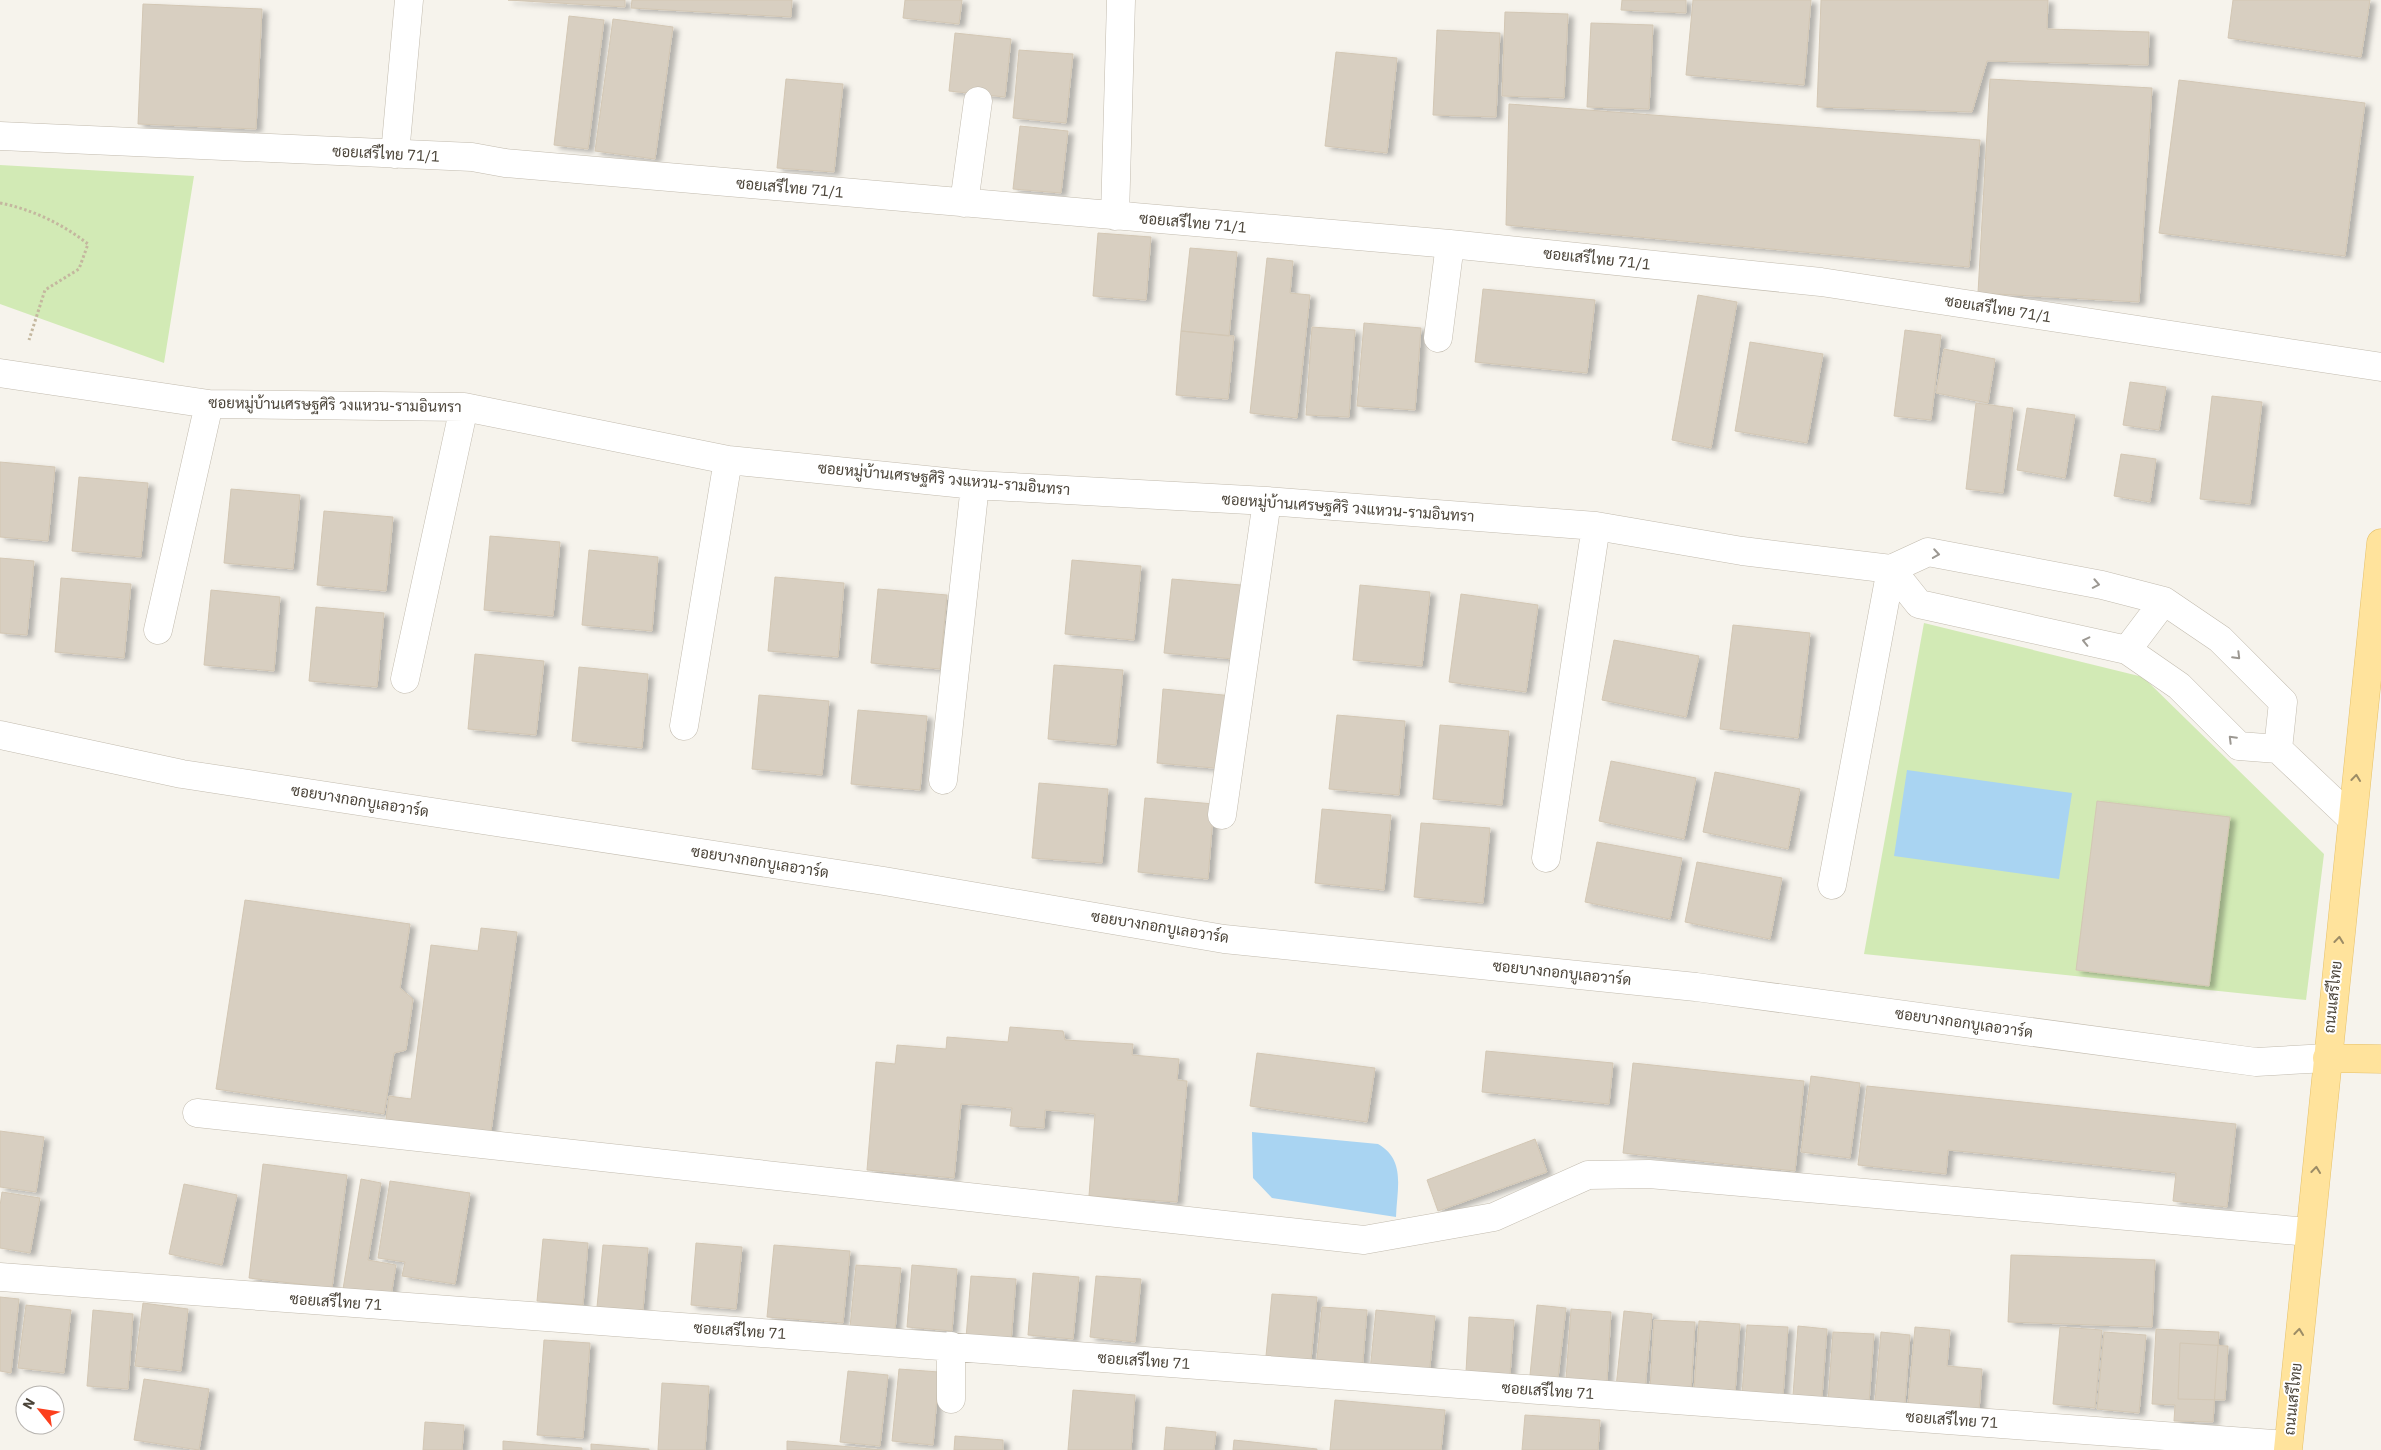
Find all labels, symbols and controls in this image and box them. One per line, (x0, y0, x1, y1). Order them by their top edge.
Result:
street label: ซอยเสรีไทย 71/1 (332, 141, 440, 166)
street label: ซอยเสรีไทย 71/1 (736, 173, 845, 202)
street label: ซอยเสรีไทย 71/1 (1139, 208, 1248, 237)
street label: ซอยเสรีไทย 71/1 (1542, 243, 1652, 274)
street label: ซอยเสรีไทย 71/1 (1943, 291, 2053, 326)
street label: ซอยหมู่บ้านเศรษฐศิริ วงแหวน-รามอินทรา (208, 393, 462, 417)
street label: ซอยหมู่บ้านเศรษฐศิริ วงแหวน-รามอินทรา (817, 458, 1071, 500)
street label: ซอยหมู่บ้านเศรษฐศิริ วงแหวน-รามอินทรา (1221, 489, 1475, 527)
one-way arrow (1932, 548, 1941, 558)
one-way arrow (2091, 578, 2100, 589)
one-way arrow (2082, 636, 2091, 646)
one-way arrow (2232, 650, 2241, 659)
one-way arrow (2229, 736, 2238, 745)
one-way arrow (2350, 774, 2361, 782)
street label: ซอยบางกอกบูเลอวาร์ด (290, 780, 430, 822)
street label: ซอยบางกอกบูเลอวาร์ด (690, 841, 830, 883)
street label: ซอยบางกอกบูเลอวาร์ด (1090, 906, 1230, 948)
one-way arrow (2333, 935, 2344, 943)
street label: ซอยบางกอกบูเลอวาร์ด (1492, 956, 1632, 990)
street label: ถนนเสรีไทย (2319, 960, 2346, 1034)
street label: ซอยบางกอกบูเลอวาร์ด (1894, 1003, 2034, 1043)
one-way arrow (2310, 1166, 2321, 1174)
street label: ซอยเสรีไทย 71 (289, 1289, 383, 1314)
street label: ซอยเสรีไทย 71 (693, 1318, 787, 1343)
one-way arrow (2294, 1328, 2305, 1336)
street label: ซอยเสรีไทย 71 (1097, 1348, 1191, 1373)
street label: ถนนเสรีไทย (2279, 1362, 2306, 1436)
street label: ซอยเสรีไทย 71 (1501, 1378, 1595, 1403)
north arrow (15, 1385, 65, 1435)
text: N (18, 1395, 39, 1412)
street label: ซอยเสรีไทย 71 (1905, 1407, 1999, 1432)

